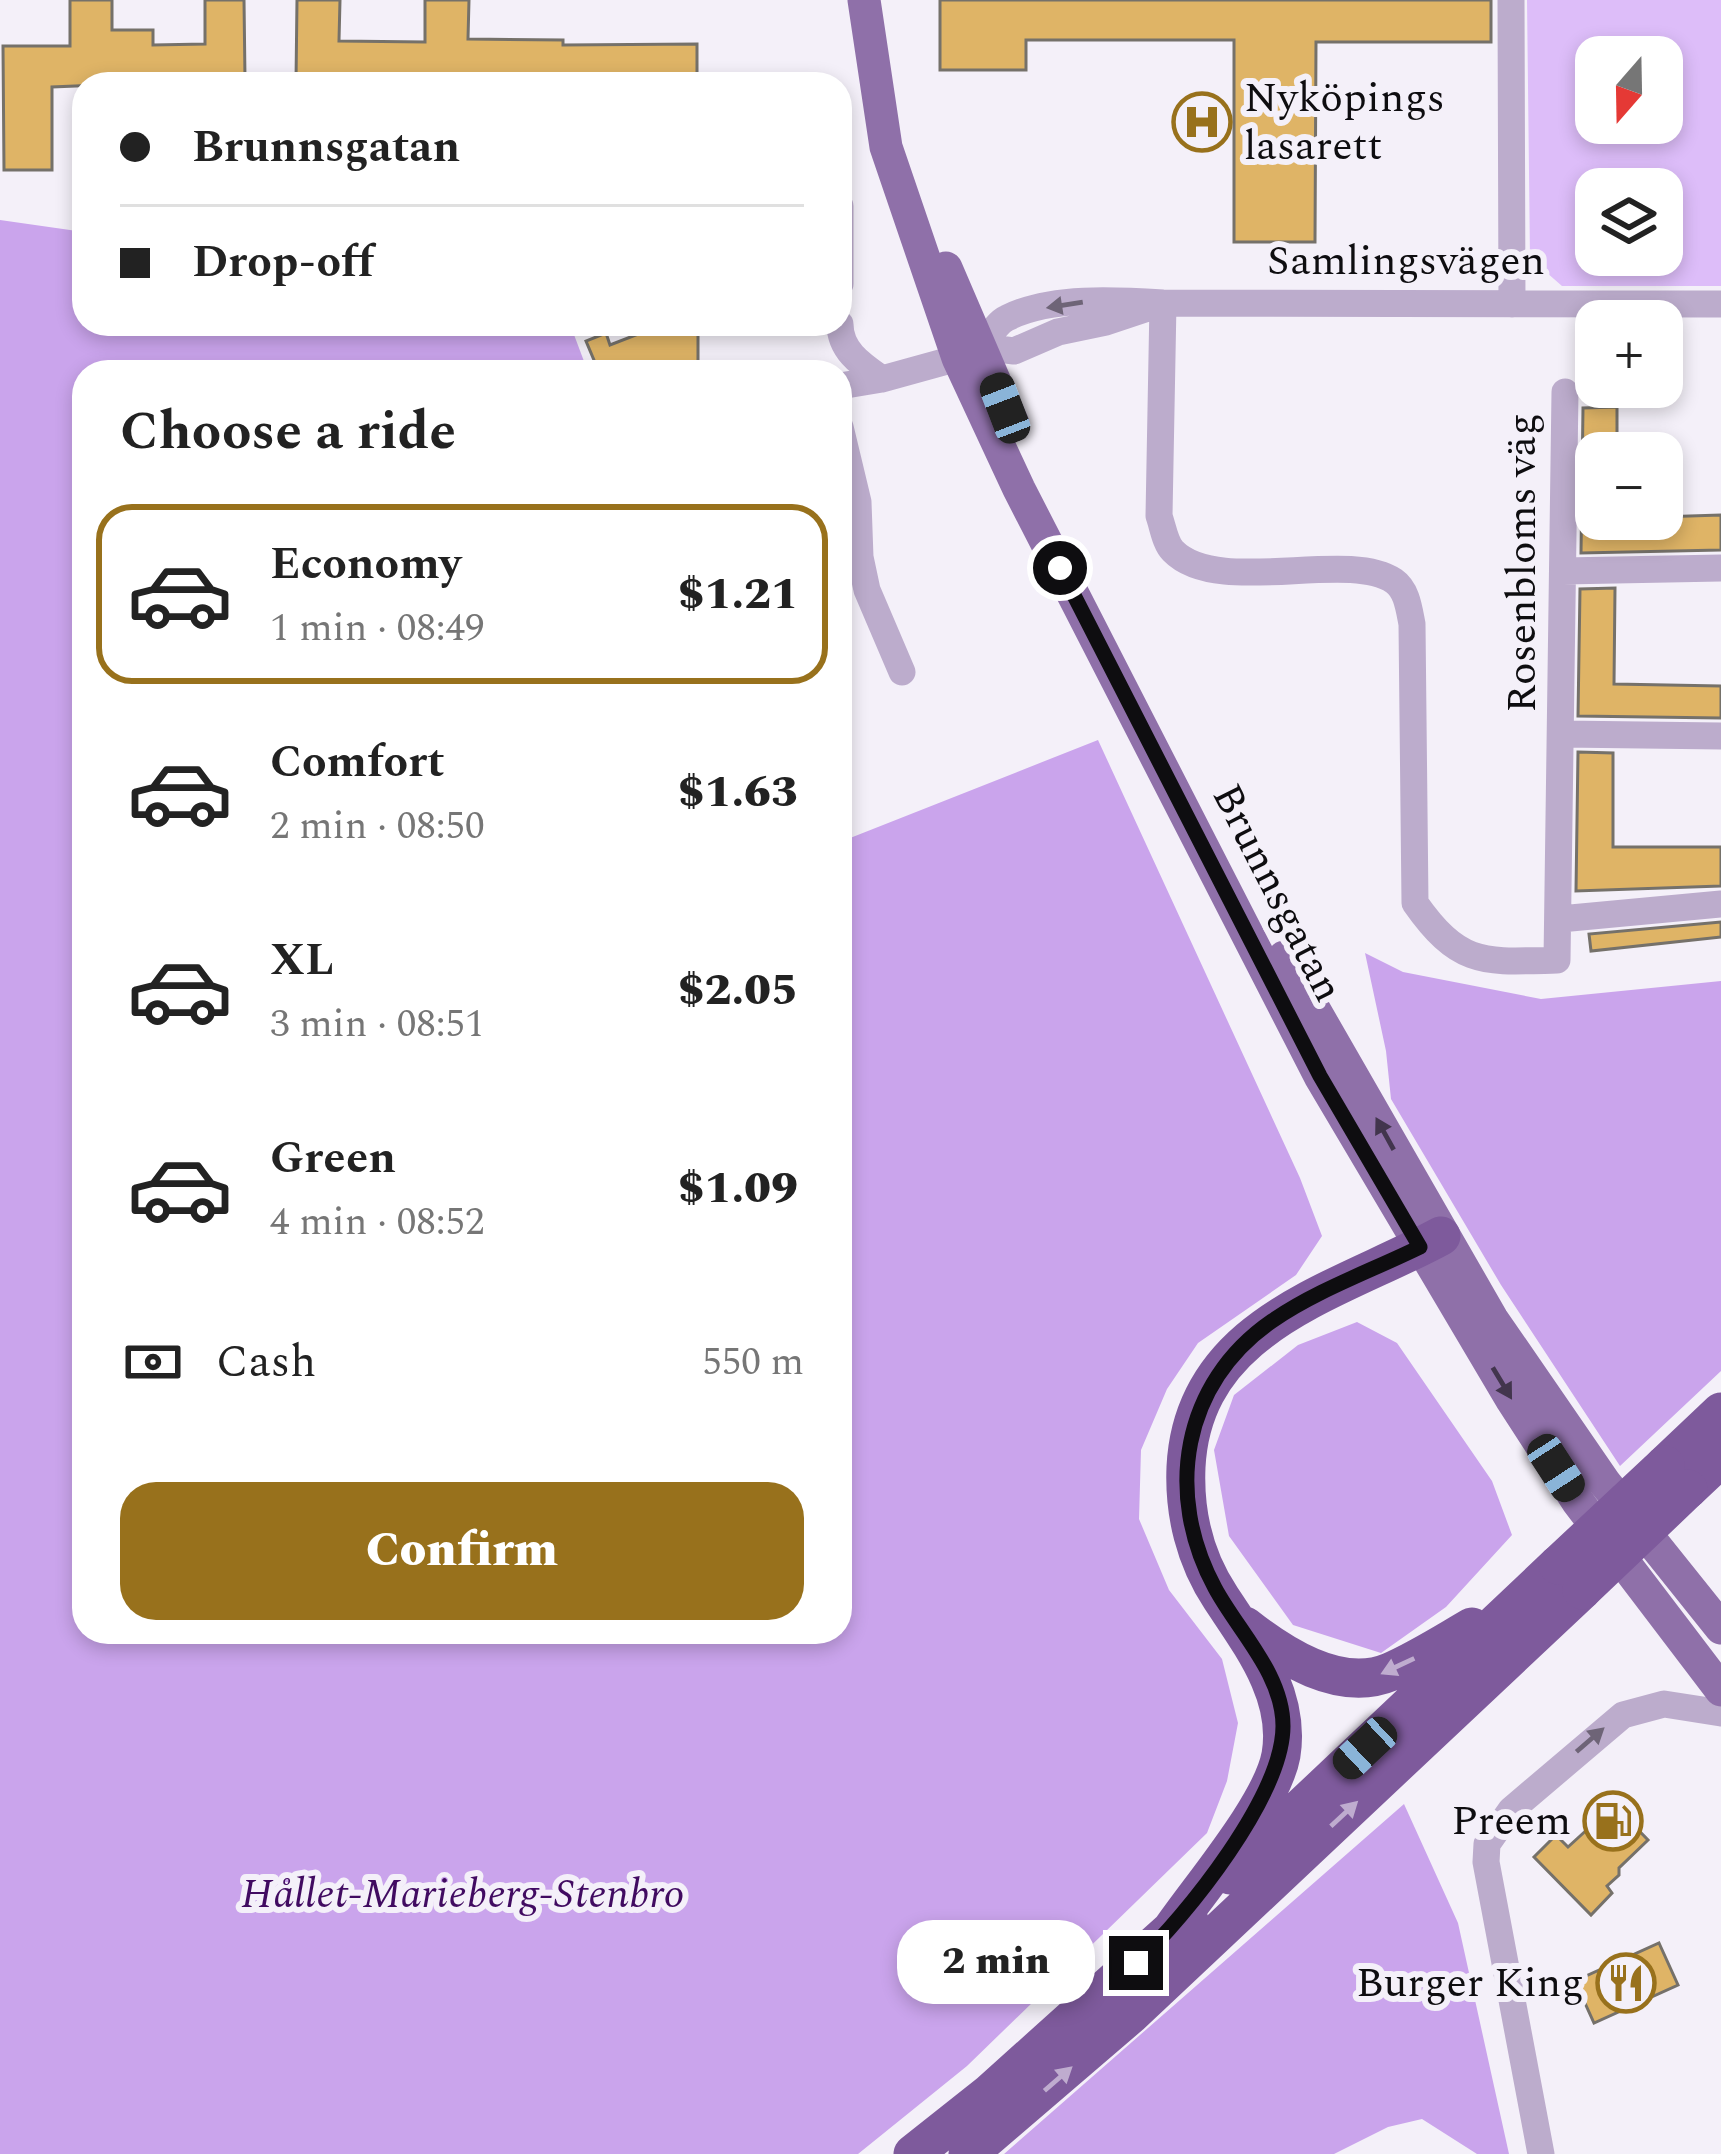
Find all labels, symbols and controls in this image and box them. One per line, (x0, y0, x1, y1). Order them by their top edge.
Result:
north arrow (1575, 36, 1683, 144)
map controls (1575, 36, 1683, 540)
place label: Nyköpings lasarett (1244, 67, 1445, 178)
hospital icon: Nyköpings lasarett (1171, 91, 1233, 153)
text: Brunnsgatan (192, 113, 460, 182)
button: layers (1575, 168, 1683, 276)
text: Drop-off (192, 228, 374, 297)
street label: Samlingsvägen (1267, 230, 1545, 293)
one-way arrow (1046, 296, 1083, 315)
button: + (1575, 300, 1683, 408)
car (975, 368, 1035, 448)
text: Choose a ride (120, 391, 456, 473)
street label: Rosenbloms väg (1491, 413, 1554, 713)
button: − (1575, 432, 1683, 540)
text: Economy (270, 530, 461, 599)
icon: car (126, 540, 234, 648)
route start (1033, 541, 1087, 595)
text: $1.21 (677, 560, 798, 629)
text: 1 min · 08:49 (270, 599, 485, 658)
text: Comfort (270, 728, 445, 797)
icon: car (126, 738, 234, 846)
text: $1.63 (677, 758, 798, 827)
street label: Brunnsgatan (1195, 773, 1359, 1013)
text: 2 min · 08:50 (270, 797, 485, 856)
text: XL (270, 926, 334, 995)
icon: car (126, 936, 234, 1044)
text: $2.05 (677, 956, 798, 1025)
text: 3 min · 08:51 (270, 995, 485, 1054)
one-way arrow (1375, 1116, 1396, 1151)
text: Green (270, 1124, 396, 1193)
icon: car (126, 1134, 234, 1242)
text: $1.09 (677, 1154, 798, 1223)
text: 4 min · 08:52 (270, 1193, 485, 1252)
text: Cash (216, 1328, 316, 1397)
icon: cash (120, 1329, 186, 1395)
text: 550 m (702, 1333, 804, 1392)
one-way arrow (1491, 1367, 1513, 1400)
car (1521, 1428, 1591, 1508)
button: Confirm (120, 1482, 804, 1620)
one-way arrow (1380, 1657, 1415, 1677)
car (1326, 1710, 1404, 1786)
one-way arrow (1575, 1727, 1605, 1754)
place label: Preem (1451, 1790, 1571, 1853)
fuel station icon: Preem (1582, 1790, 1644, 1852)
one-way arrow (1329, 1800, 1358, 1828)
park label: Hållet-Marieberg-Stenbro (241, 1863, 685, 1926)
callout: 2 min (896, 1921, 1094, 2005)
text: 2 min (942, 1932, 1050, 1991)
route end (1109, 1936, 1163, 1990)
place label: Burger King (1356, 1952, 1584, 2015)
restaurant icon: Burger King (1595, 1952, 1657, 2014)
one-way arrow (1043, 2066, 1073, 2093)

